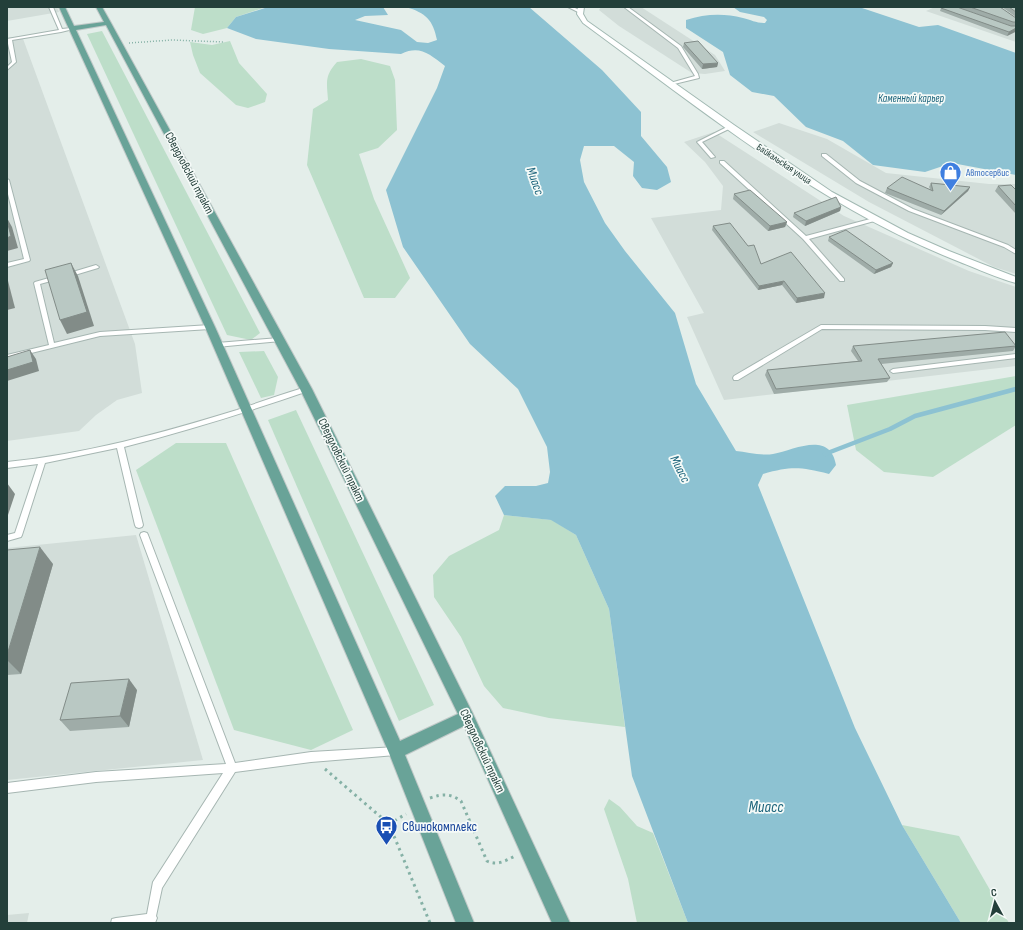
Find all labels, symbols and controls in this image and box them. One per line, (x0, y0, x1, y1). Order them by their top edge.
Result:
water label: Каменный карьер (878, 92, 945, 105)
street label: Свердловский тракт (161, 129, 217, 217)
street label: Байкальская улица (754, 141, 814, 187)
shop icon: Автосервис (938, 160, 964, 193)
water label: Миасс (523, 165, 548, 198)
place label: Автосервис (965, 167, 1009, 179)
street label: Свердловский тракт (314, 416, 368, 504)
water label: Миасс (666, 453, 694, 486)
street label: Свердловский тракт (456, 707, 508, 795)
water label: Миасс (749, 798, 784, 817)
bus stop icon: Свинокомплекс (373, 813, 399, 846)
place label: Свинокомплекс (402, 818, 477, 835)
north arrow (975, 882, 1015, 922)
text: С (990, 886, 998, 899)

